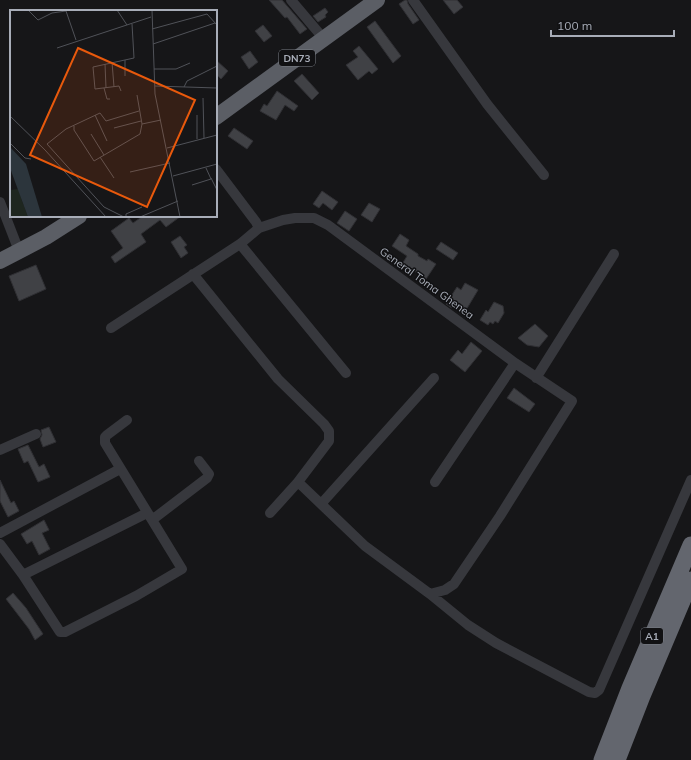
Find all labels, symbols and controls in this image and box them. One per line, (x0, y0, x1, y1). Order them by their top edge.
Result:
inset map (10, 10, 217, 217)
scale bar (551, 12, 674, 38)
text: 100 m (557, 18, 592, 33)
road number: DN73 (279, 50, 315, 66)
street label: General Toma Ghenea (377, 244, 477, 322)
road number: A1 (641, 628, 663, 644)

